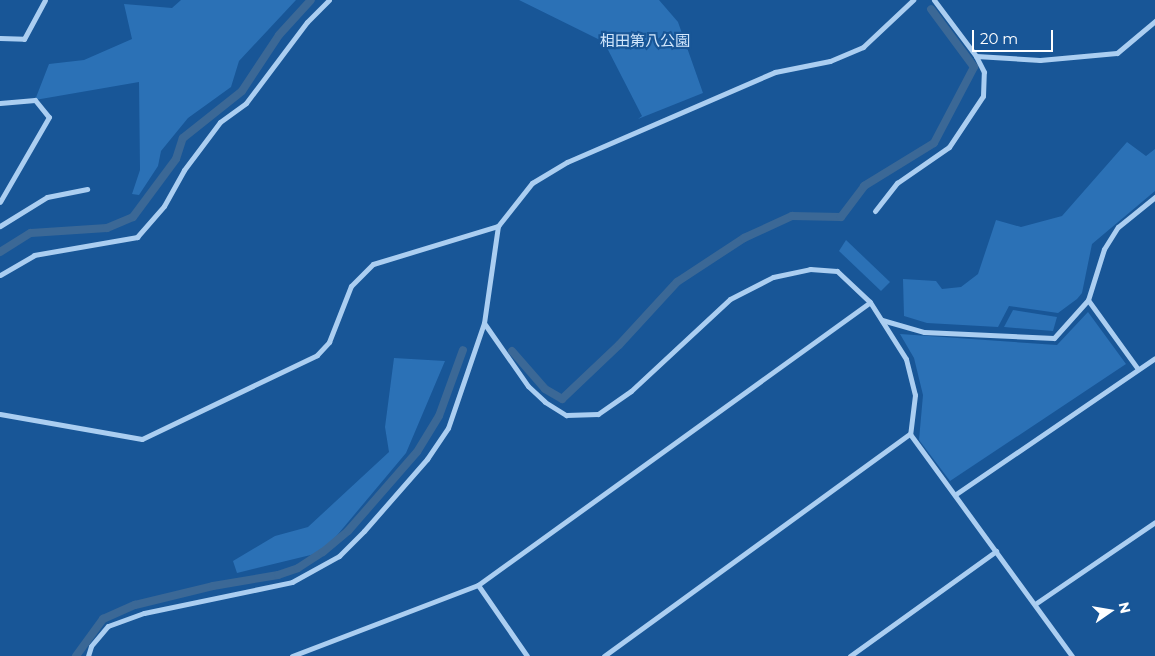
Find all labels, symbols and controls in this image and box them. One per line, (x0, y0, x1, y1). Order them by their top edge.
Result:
scale bar (975, 20, 1056, 52)
text: 20 m (980, 29, 1018, 48)
park label: 相田第八公園 (600, 32, 690, 50)
north arrow (1085, 586, 1135, 636)
text: N (1115, 600, 1135, 615)

